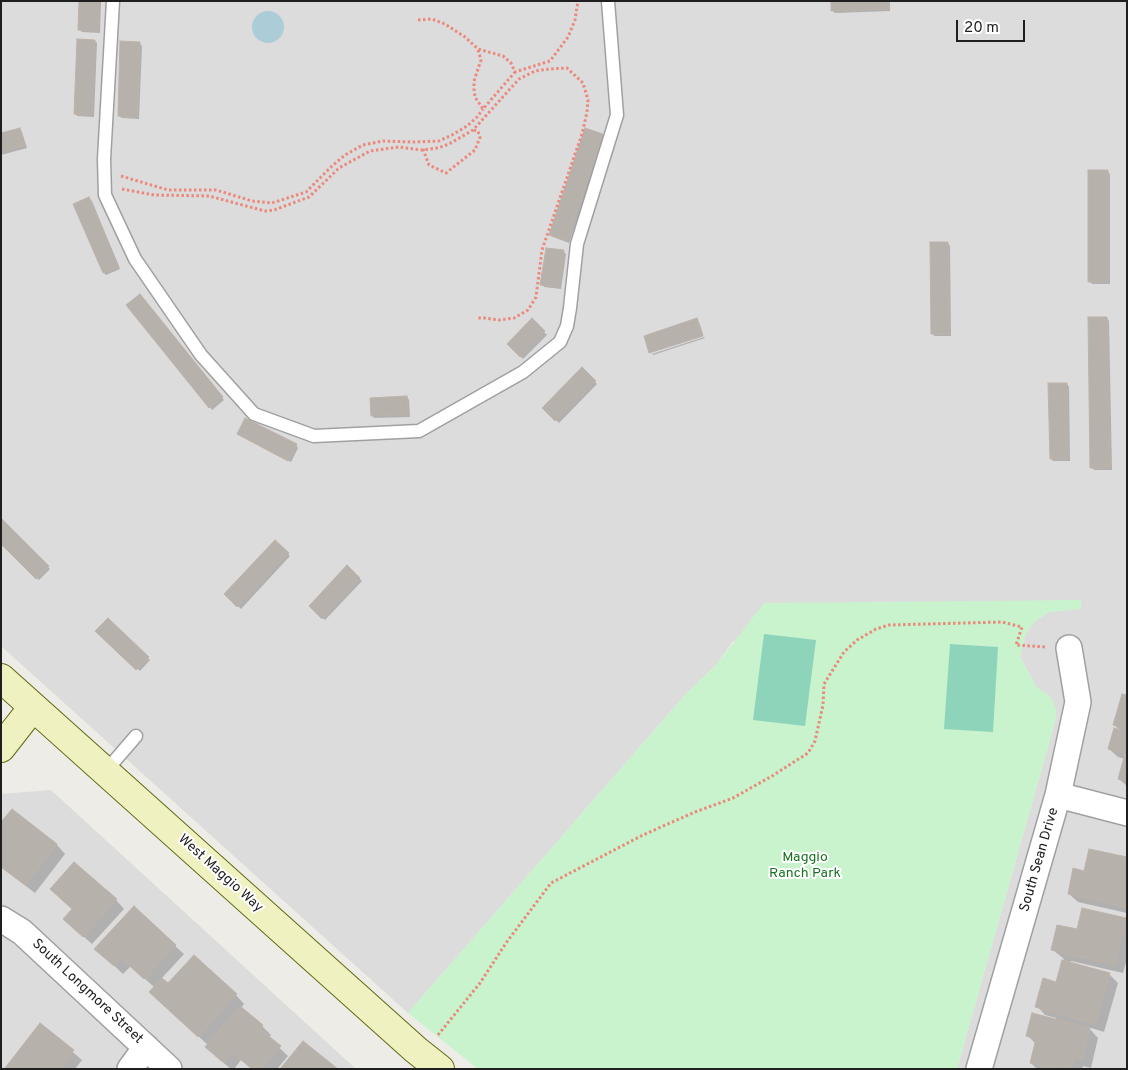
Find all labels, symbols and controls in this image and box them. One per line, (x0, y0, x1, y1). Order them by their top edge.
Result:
scale bar (958, 10, 1027, 42)
text: 20 m (964, 19, 999, 38)
street label: South Sean Drive (1017, 806, 1063, 914)
street label: West Maggio Way (174, 831, 266, 917)
park label: Maggio Ranch Park (769, 850, 841, 882)
street label: South Longmore Street (28, 936, 146, 1048)

